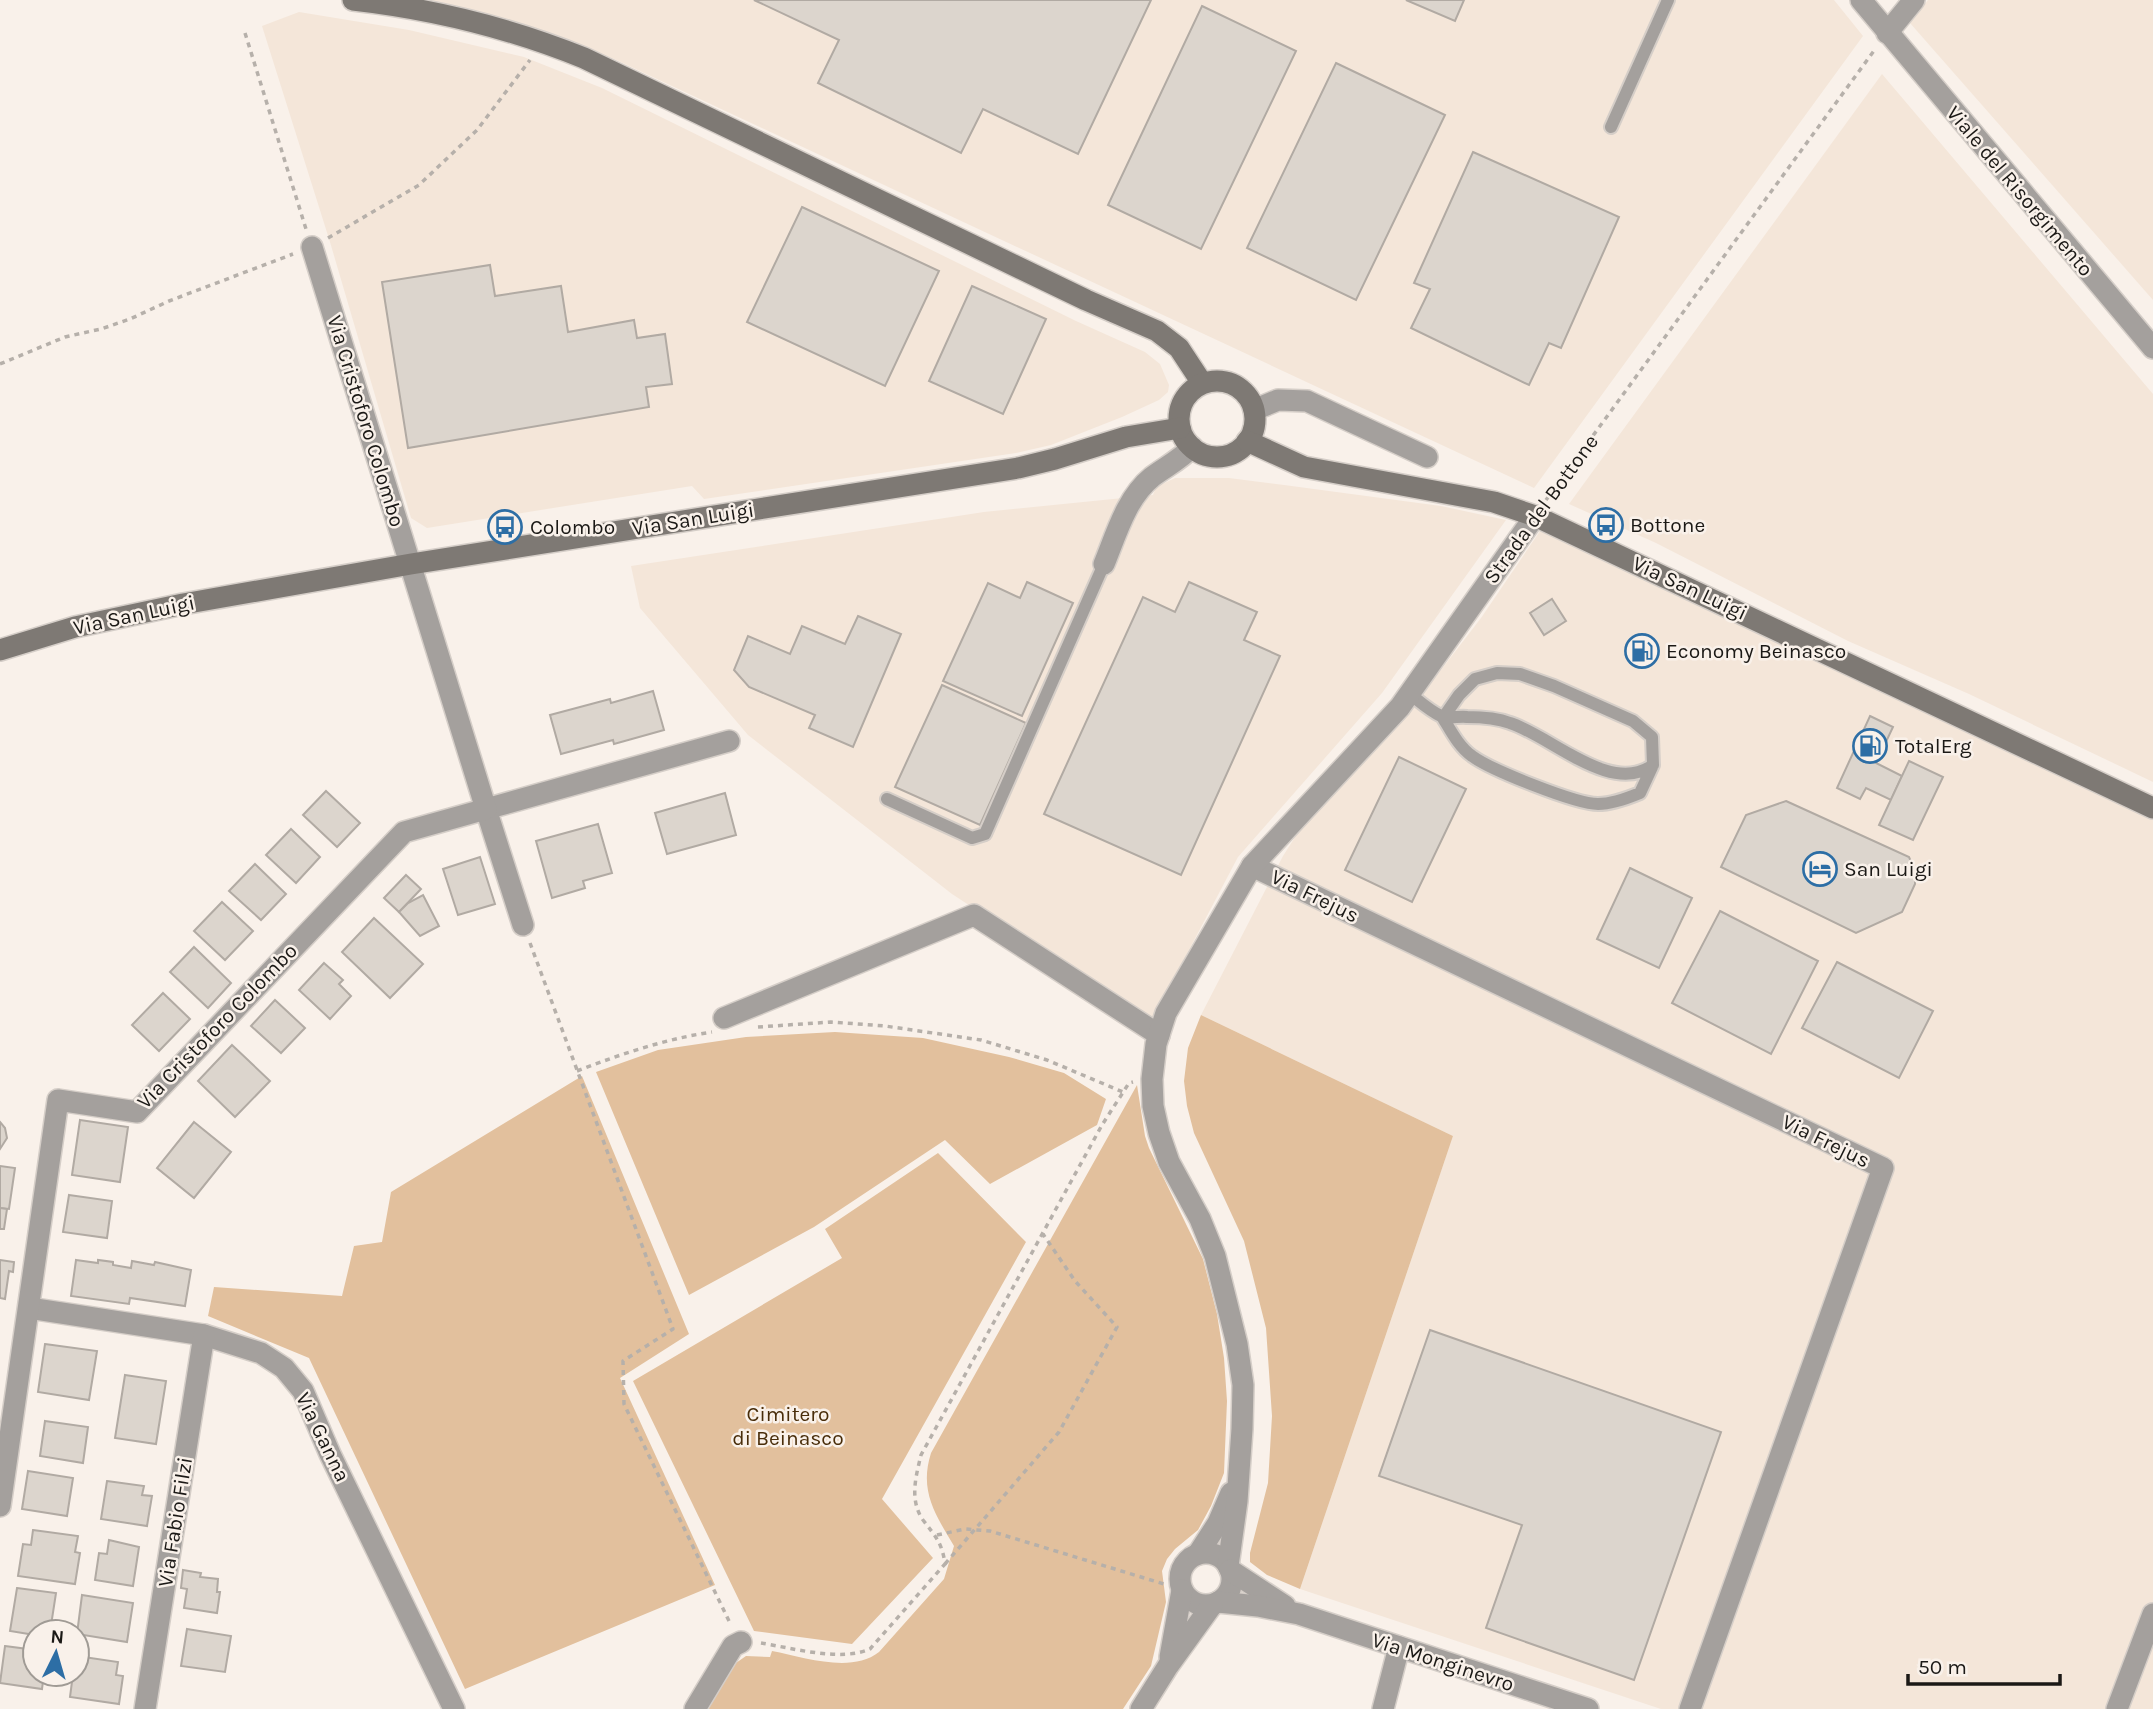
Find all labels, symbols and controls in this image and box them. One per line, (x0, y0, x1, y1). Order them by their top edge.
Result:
street label: Viale del Risorgimento (1942, 101, 2098, 281)
street label: Via Cristoforo Colombo (322, 312, 410, 530)
street label: Strada del Bottone (1479, 430, 1603, 588)
street label: Via San Luigi (630, 497, 756, 541)
bus stop icon: Bottone (1587, 506, 1625, 544)
bus stop icon: Colombo (486, 508, 524, 546)
place label: Bottone (1630, 513, 1705, 537)
place label: Colombo (530, 515, 615, 539)
street label: Via San Luigi (1629, 551, 1751, 625)
street label: Via San Luigi (71, 590, 197, 640)
fuel station icon: Economy Beinasco (1623, 632, 1661, 670)
place label: Economy Beinasco (1666, 639, 1846, 663)
fuel station icon: TotalErg (1851, 727, 1889, 765)
place label: TotalErg (1895, 734, 1972, 758)
hotel icon: San Luigi (1801, 850, 1839, 888)
place label: San Luigi (1844, 857, 1933, 881)
street label: Via Frejus (1267, 865, 1363, 927)
street label: Via Cristoforo Colombo (132, 939, 302, 1113)
street label: Via Frejus (1778, 1110, 1874, 1172)
street label: Via Ganna (291, 1388, 355, 1486)
park label: Cimitero di Beinasco (732, 1402, 844, 1450)
street label: Via Fabio Filzi (153, 1455, 197, 1589)
north arrow (21, 1618, 91, 1688)
text: N (50, 1626, 65, 1649)
street label: Via Monginevro (1369, 1628, 1517, 1696)
scale bar (1908, 1642, 2060, 1686)
text: 50 m (1918, 1655, 1967, 1679)

